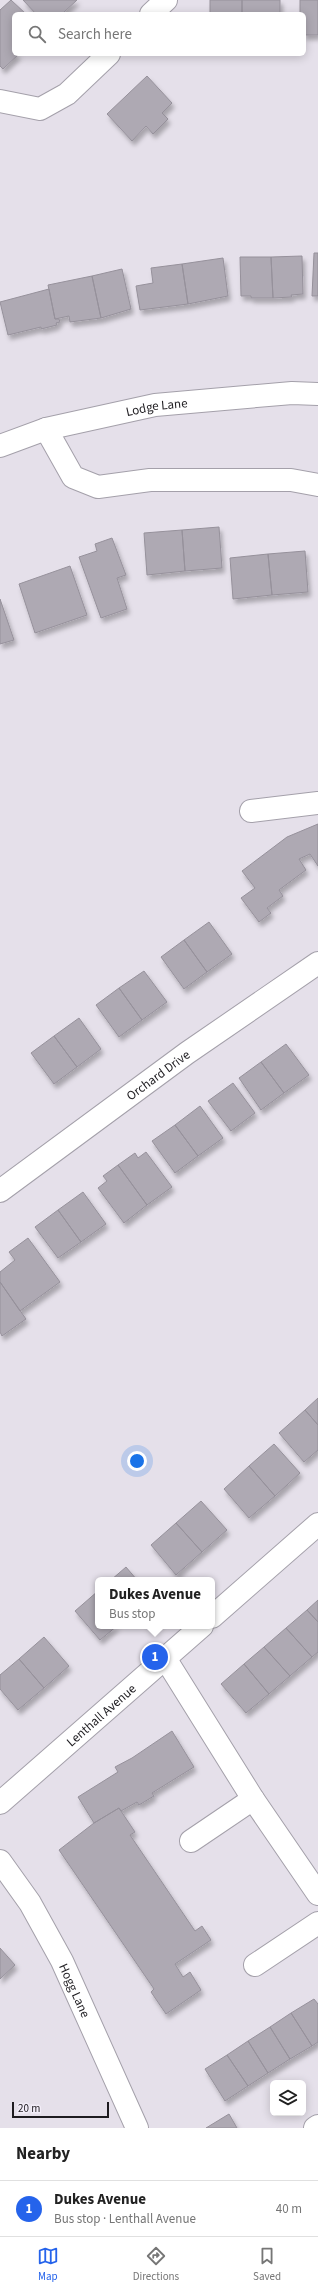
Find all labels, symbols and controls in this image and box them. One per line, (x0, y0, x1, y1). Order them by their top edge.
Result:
search box (12, 12, 306, 56)
icon: search (26, 23, 48, 45)
text: Search here (58, 24, 132, 45)
street label: Lodge Lane (124, 394, 188, 421)
street label: Orchard Drive (123, 1046, 194, 1105)
your location (127, 1451, 147, 1471)
popup (95, 1577, 215, 1629)
text: Dukes Avenue (109, 1584, 201, 1605)
text: Bus stop (109, 1605, 155, 1623)
pin: 1 (142, 1642, 168, 1672)
street label: Lenthall Avenue (63, 1680, 140, 1751)
street label: Hogg Lane (54, 1961, 94, 2021)
map controls (270, 2080, 306, 2116)
button: layers (270, 2080, 306, 2116)
scale bar (12, 2100, 109, 2119)
text: 20 m (18, 2101, 40, 2116)
text: Nearby (16, 2142, 70, 2166)
text: Dukes Avenue (54, 2189, 146, 2210)
text: 1 (26, 2200, 32, 2218)
text: 40 m (276, 2200, 302, 2218)
text: Bus stop · Lenthall Avenue (54, 2210, 196, 2228)
tab: Map (37, 2245, 59, 2284)
tab: Directions (133, 2245, 179, 2284)
tab: Saved (253, 2245, 281, 2284)

